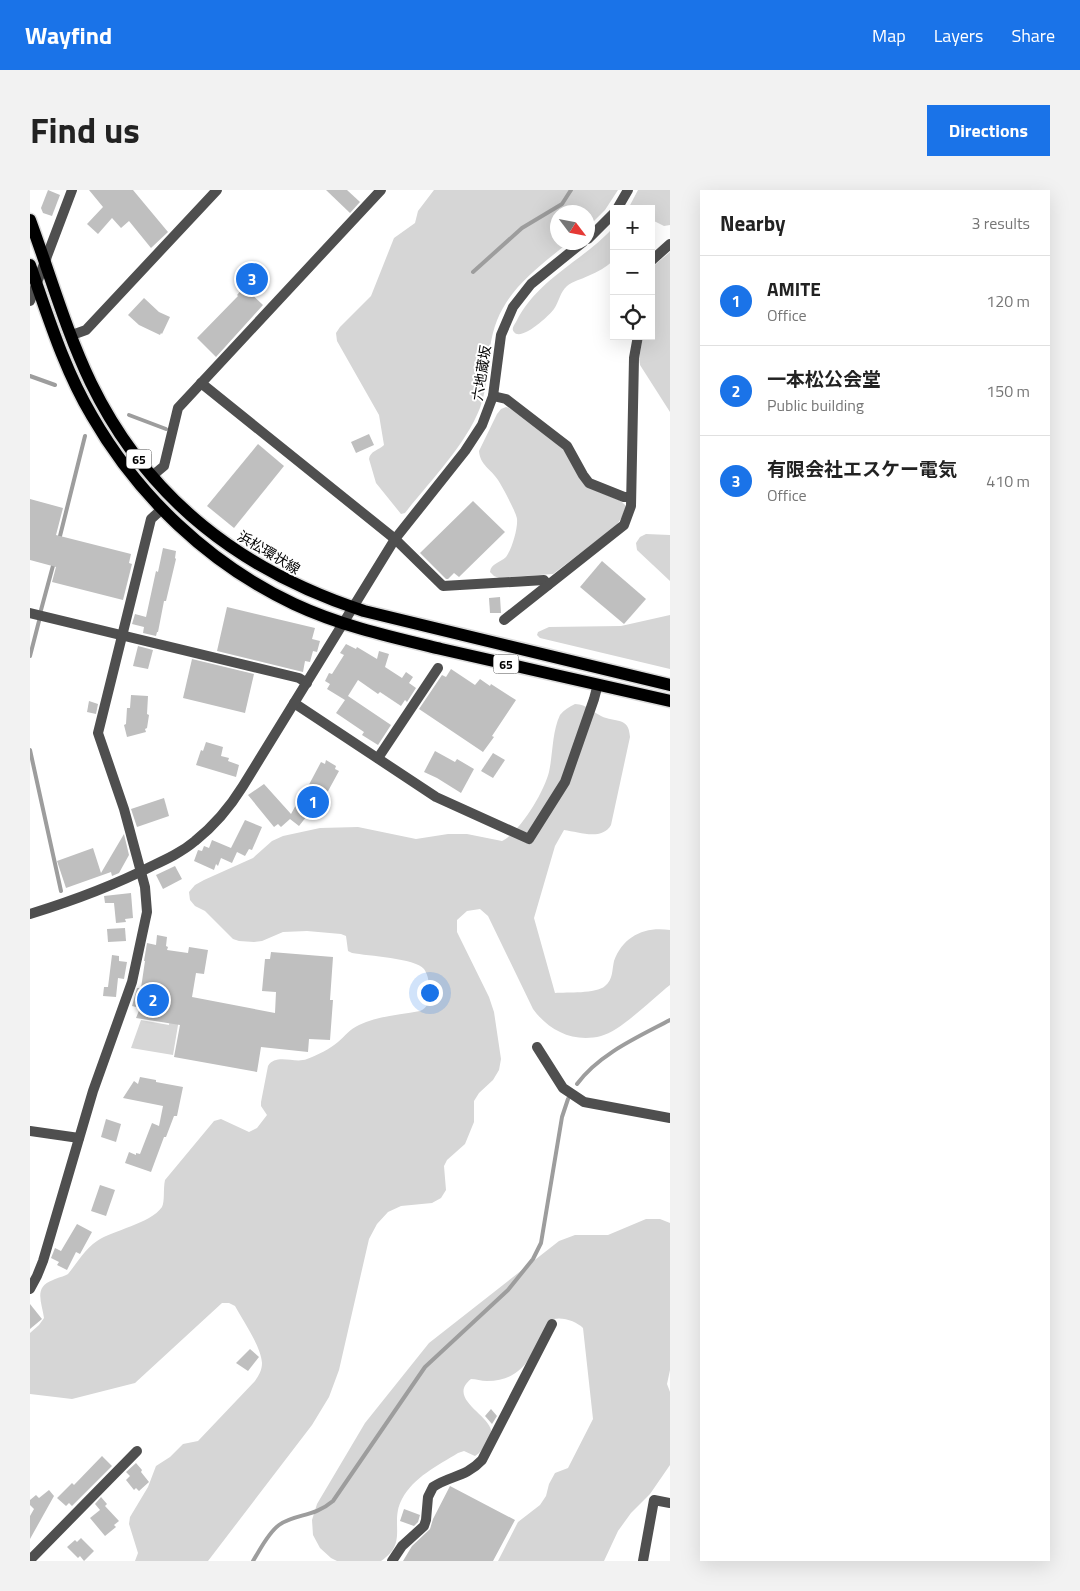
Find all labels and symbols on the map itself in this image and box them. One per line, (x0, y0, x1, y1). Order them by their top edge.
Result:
north arrow (550, 205, 595, 250)
pin: 3 (236, 260, 268, 298)
street label: 六地蔵坂 (466, 344, 496, 402)
road number: 65 (126, 450, 152, 468)
street label: 浜松環状線 (234, 525, 304, 579)
road number: 65 (494, 654, 518, 674)
pin: 1 (297, 783, 329, 821)
your location (417, 980, 443, 1006)
pin: 2 (137, 981, 169, 1019)

